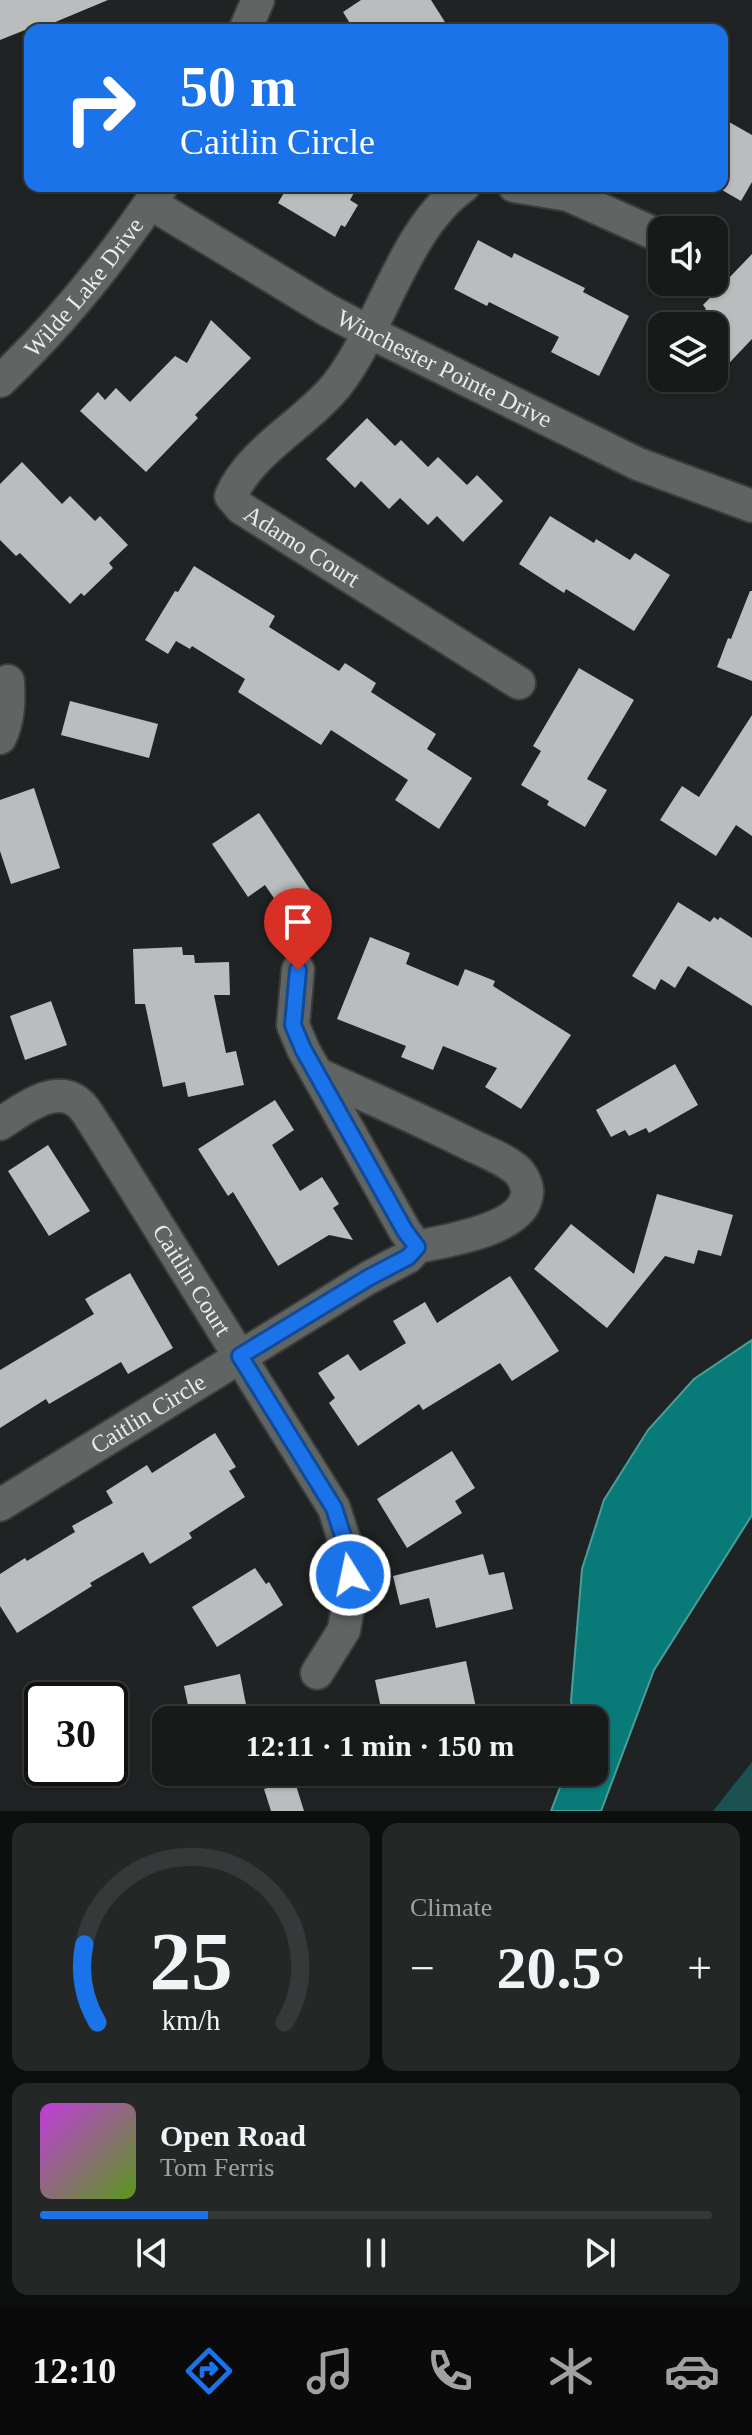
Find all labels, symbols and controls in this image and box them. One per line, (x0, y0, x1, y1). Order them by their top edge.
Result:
icon: right (48, 56, 152, 160)
text: 50 m (180, 56, 297, 118)
text: Caitlin Circle (180, 122, 375, 162)
street label: Wilde Lake Drive (19, 213, 149, 362)
map controls (648, 216, 728, 392)
button: sound (648, 216, 728, 296)
street label: Winchester Pointe Drive (332, 305, 556, 433)
button: layers (648, 312, 728, 392)
street label: Adamo Court (239, 500, 365, 592)
pin (264, 888, 332, 970)
icon: arrive (276, 900, 320, 944)
street label: Caitlin Court (148, 1220, 236, 1341)
street label: Caitlin Circle (86, 1368, 210, 1459)
position arrow (308, 1533, 392, 1617)
speed limit sign: 30 (24, 1682, 128, 1786)
text: 12:11 · 1 min · 150 m (246, 1729, 514, 1762)
text: Climate (410, 1893, 492, 1922)
text: 25 (149, 1915, 233, 2007)
text: 20.5° (497, 1935, 626, 2001)
text: − (410, 1944, 435, 1993)
text: + (687, 1944, 712, 1993)
text: km/h (162, 2005, 220, 2036)
text: Open Road (160, 2119, 306, 2152)
text: Tom Ferris (160, 2153, 274, 2182)
icon: previous (130, 2231, 174, 2275)
icon: pause (354, 2231, 398, 2275)
icon: next (578, 2231, 622, 2275)
icon: directions (181, 2343, 237, 2399)
icon: music (302, 2343, 358, 2399)
icon: phone (422, 2343, 478, 2399)
icon: climate (543, 2343, 599, 2399)
icon: car (664, 2343, 720, 2399)
text: 12:10 (32, 2351, 116, 2391)

